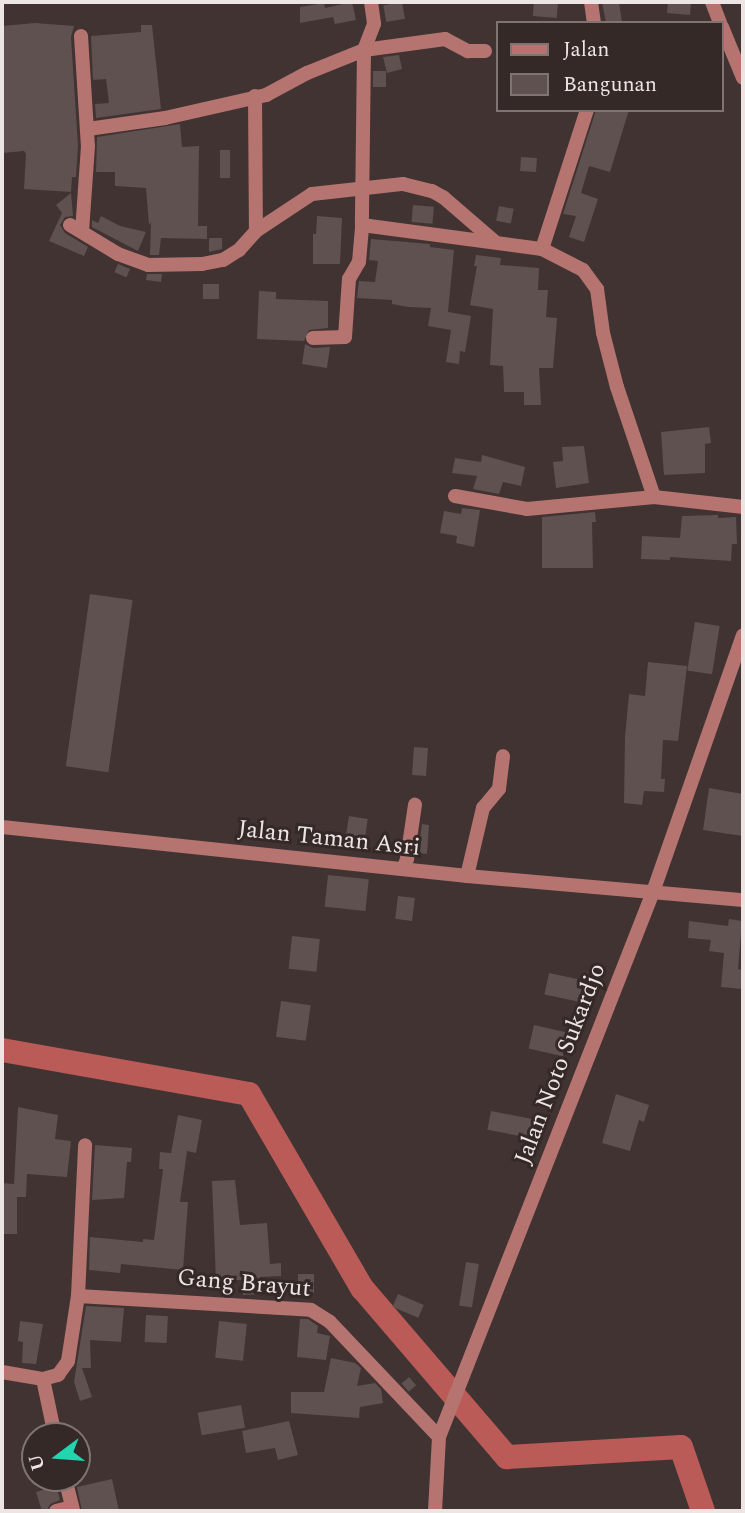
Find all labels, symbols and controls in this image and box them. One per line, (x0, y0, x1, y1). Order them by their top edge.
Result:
legend (496, 21, 724, 112)
text: Jalan (563, 34, 609, 66)
text: Bangunan (563, 69, 657, 101)
street label: Jalan Taman Asri (236, 815, 422, 863)
street label: Jalan Noto Sukardjo (509, 959, 613, 1169)
street label: Gang Brayut (176, 1264, 312, 1304)
north arrow (21, 1422, 91, 1492)
text: U (21, 1451, 53, 1474)

